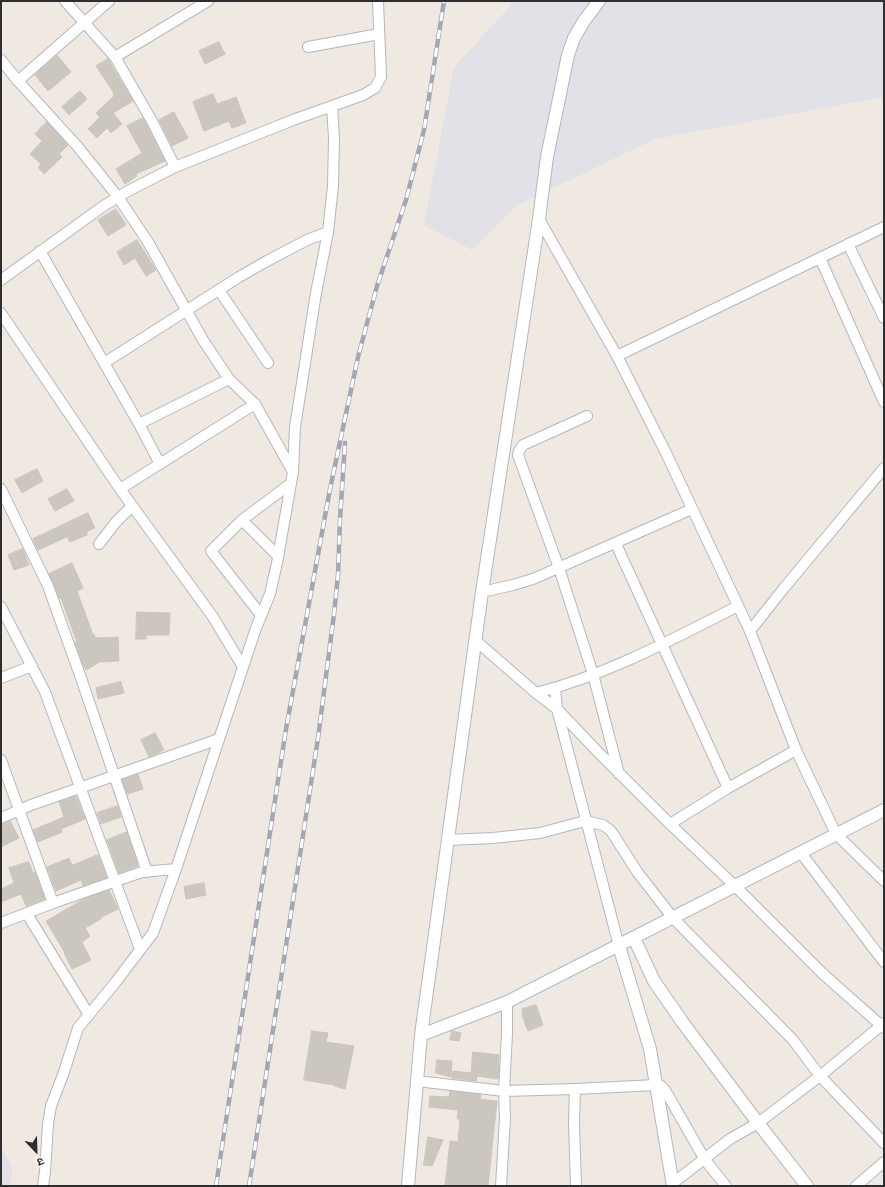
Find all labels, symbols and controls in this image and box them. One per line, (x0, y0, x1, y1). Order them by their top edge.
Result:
north arrow (16, 1131, 56, 1171)
text: उ (35, 1155, 46, 1170)

